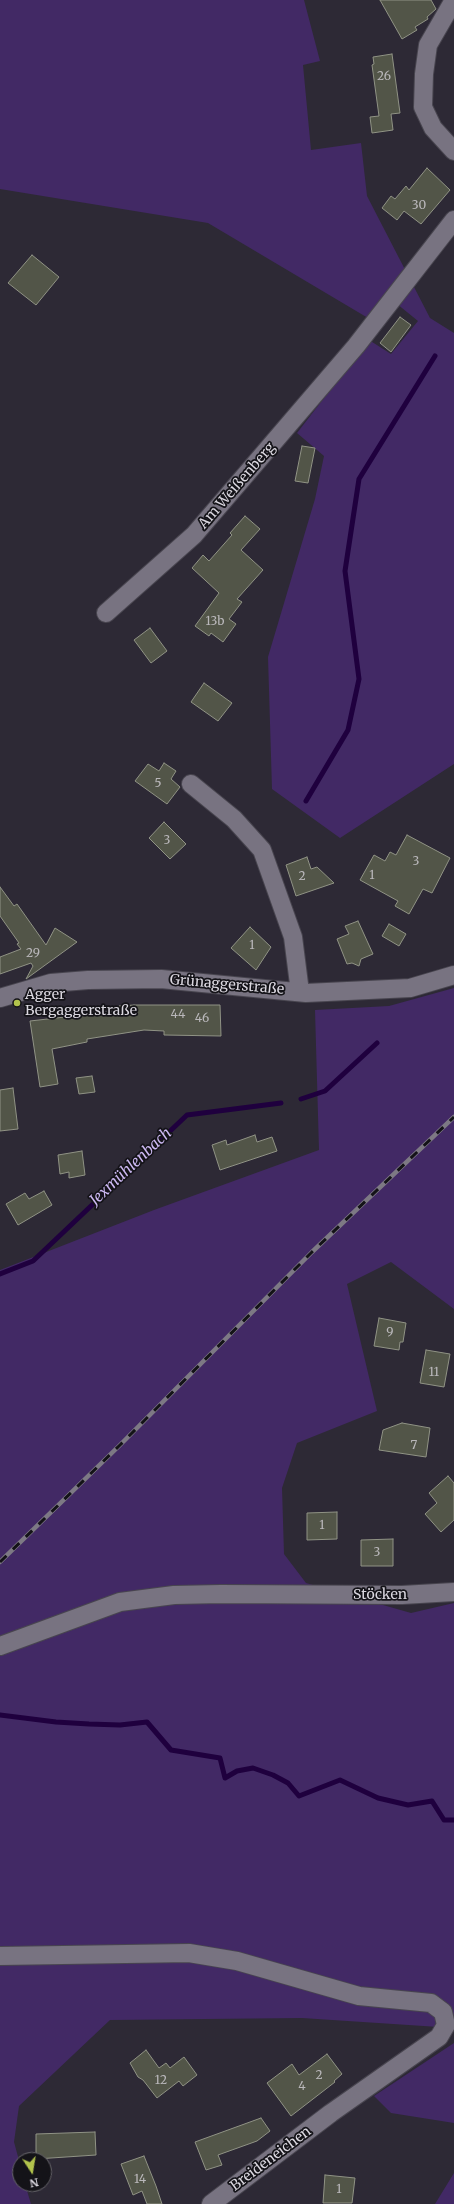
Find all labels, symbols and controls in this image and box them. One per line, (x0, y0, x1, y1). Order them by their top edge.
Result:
house number: 26 (377, 70, 391, 84)
house number: 30 (412, 199, 426, 213)
street label: Am Weißenberg (195, 440, 279, 532)
house number: 13b (206, 615, 224, 629)
house number: 5 (154, 777, 162, 791)
house number: 3 (164, 834, 170, 848)
house number: 3 (413, 855, 419, 869)
house number: 1 (369, 869, 375, 883)
house number: 2 (298, 870, 306, 884)
house number: 1 (249, 939, 255, 953)
house number: 29 (26, 947, 40, 961)
street label: Grünaggerstraße (169, 972, 285, 998)
place label: Agger Bergaggerstraße (25, 987, 137, 1020)
marker: Agger Bergaggerstraße (12, 998, 22, 1008)
house number: 44 (171, 1008, 185, 1022)
house number: 46 (195, 1012, 209, 1026)
water label: Jexmühlenbach (86, 1125, 176, 1209)
house number: 9 (386, 1326, 394, 1340)
house number: 11 (429, 1366, 439, 1380)
house number: 7 (411, 1439, 417, 1453)
house number: 1 (319, 1519, 325, 1533)
house number: 3 (374, 1546, 380, 1560)
street label: Stöcken (353, 1587, 407, 1603)
house number: 2 (315, 2069, 323, 2083)
house number: 12 (155, 2074, 167, 2088)
house number: 4 (298, 2080, 306, 2094)
street label: Breideneichen (227, 2123, 315, 2195)
north arrow (12, 2152, 52, 2192)
house number: 14 (134, 2173, 146, 2187)
text: N (29, 2175, 40, 2191)
house number: 1 (336, 2183, 342, 2197)

